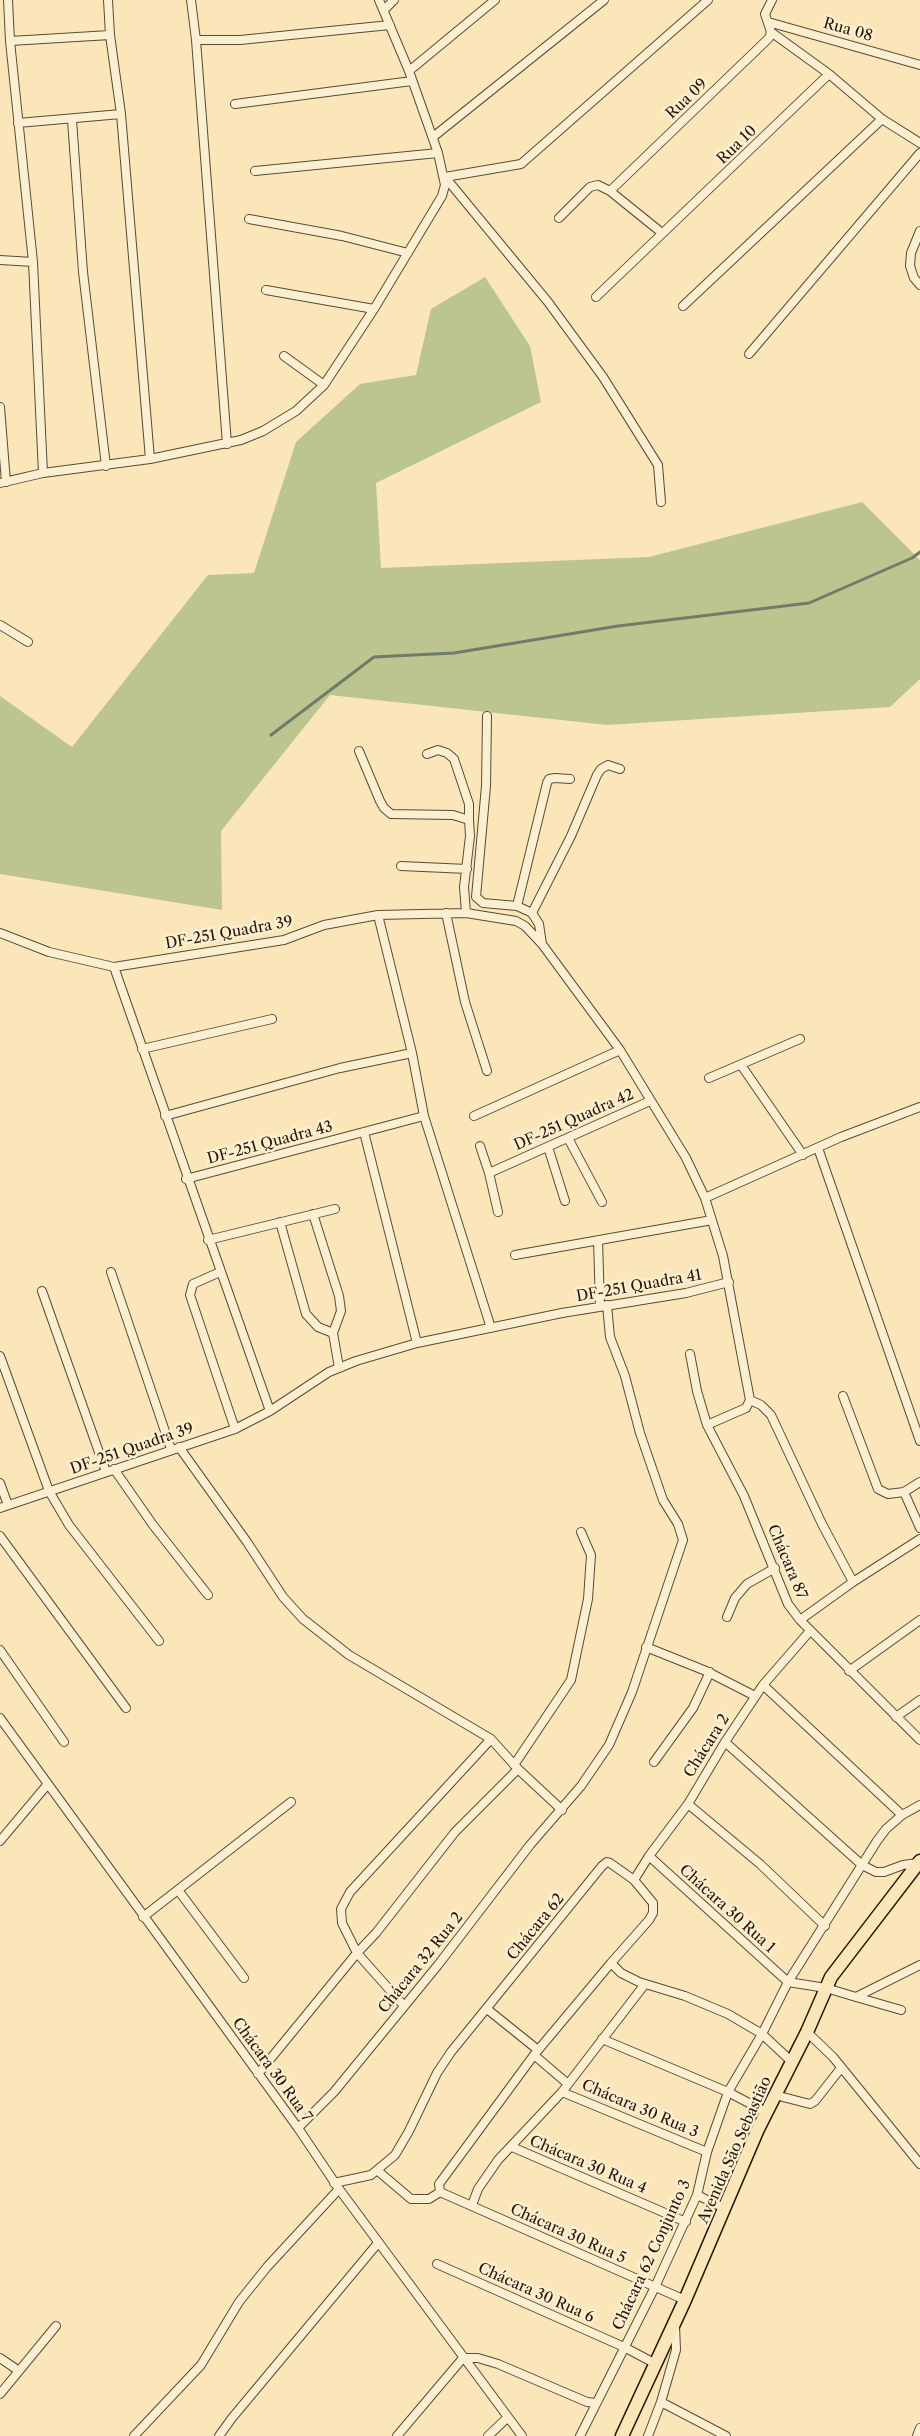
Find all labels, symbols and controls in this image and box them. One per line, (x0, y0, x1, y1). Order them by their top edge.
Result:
street label: Rua 08 (821, 14, 875, 46)
street label: Rua 09 (663, 75, 711, 123)
street label: Rua 10 (714, 122, 760, 168)
street label: DF-251 Quadra 39 (164, 913, 294, 953)
street label: DF-251 Quadra 42 (511, 1085, 637, 1155)
street label: DF-251 Quadra 43 (205, 1118, 335, 1168)
street label: DF-251 Quadra 41 (575, 1266, 703, 1306)
street label: DF-251 Quadra 39 (68, 1419, 196, 1479)
street label: Chácara 87 (763, 1522, 811, 1602)
street label: Chácara 2 (680, 1711, 734, 1781)
street label: Chácara 30 Rua 1 (675, 1861, 779, 1957)
street label: Chácara 62 (504, 1890, 568, 1964)
street label: Chácara 32 Rua 2 (375, 1909, 467, 2017)
street label: Chácara 30 Rua 7 (228, 2015, 316, 2125)
street label: Avenida São Sebastião (694, 2074, 776, 2226)
street label: Chácara 30 Rua 3 (579, 2076, 701, 2142)
street label: Chácara 30 Rua 4 (527, 2132, 649, 2198)
street label: Chácara 62 Conjunto 3 (609, 2177, 695, 2333)
street label: Chácara 30 Rua 5 (507, 2200, 629, 2268)
street label: Chácara 30 Rua 6 (475, 2259, 597, 2327)

